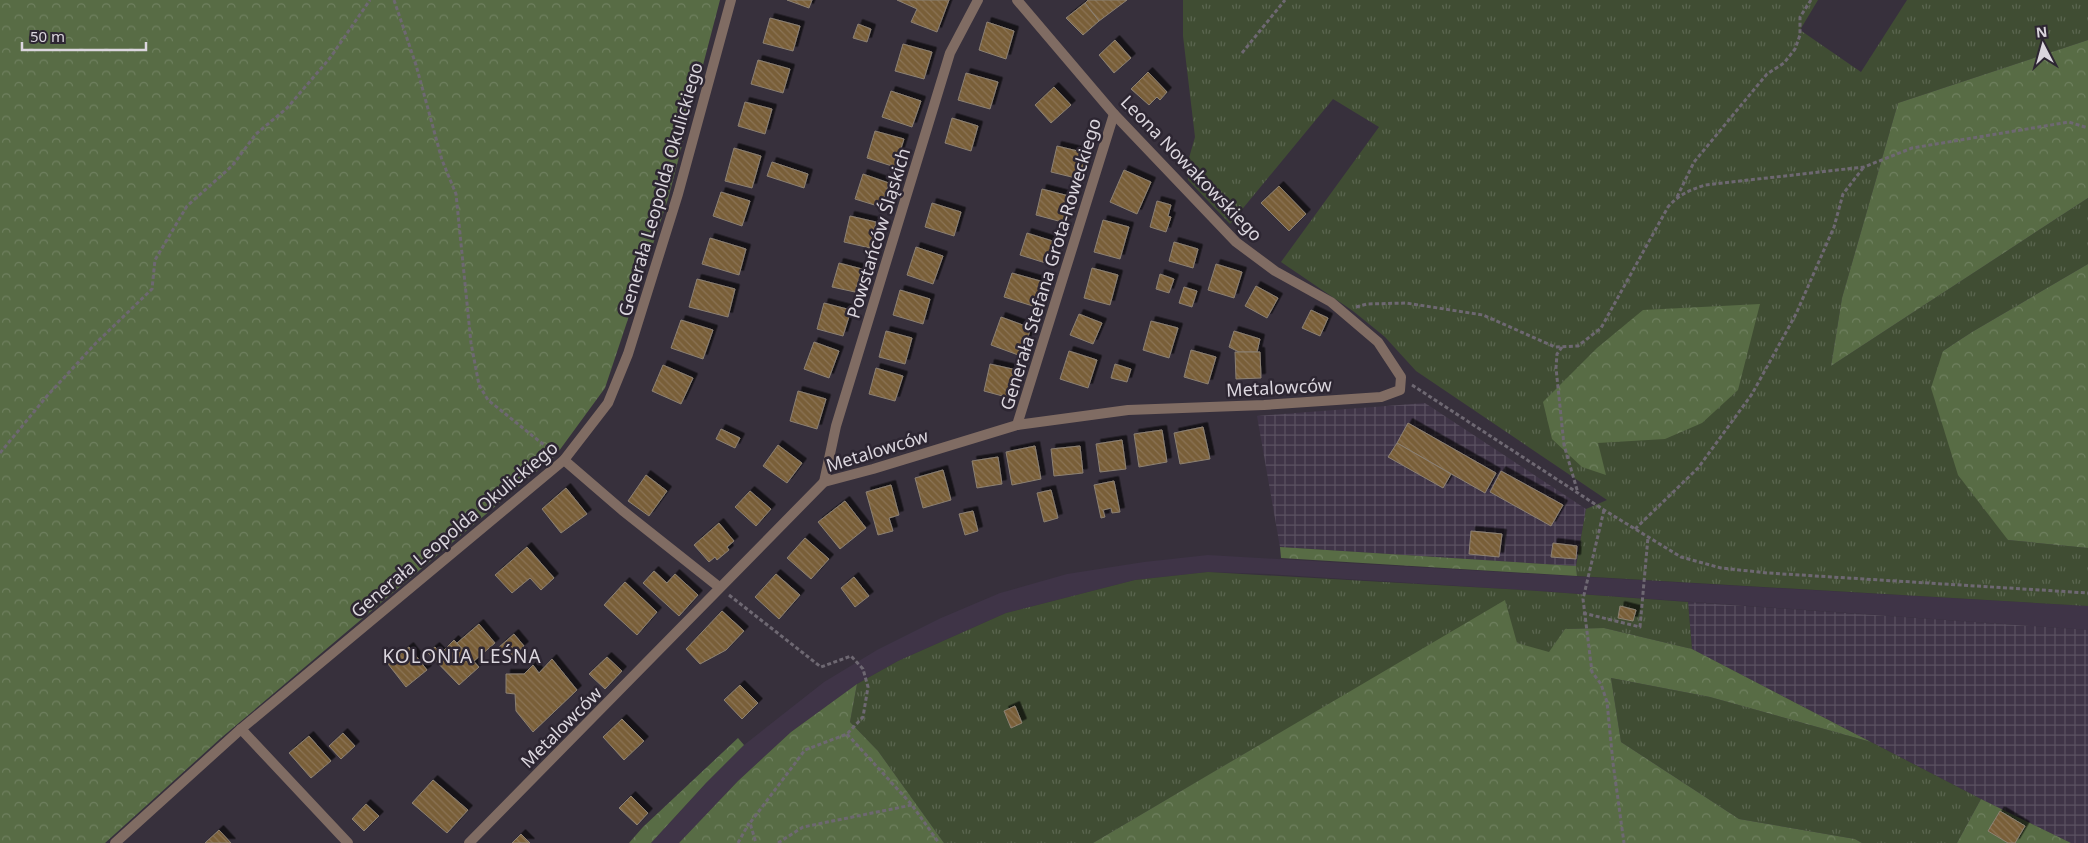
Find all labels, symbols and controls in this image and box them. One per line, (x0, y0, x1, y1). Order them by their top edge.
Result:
scale bar (22, 20, 146, 52)
north arrow (2018, 20, 2068, 70)
text: N (2035, 22, 2048, 42)
text: 50 m (30, 26, 65, 46)
street label: Generała Leopolda Okulickiego (612, 59, 708, 319)
street label: Leona Nowakowskiego (1116, 90, 1268, 246)
street label: Generała Stefana Grota-Roweckiego (994, 115, 1106, 413)
street label: Powstańców Śląskich (841, 145, 915, 321)
street label: Metalowców (1226, 372, 1332, 402)
street label: Metalowców (823, 423, 931, 477)
street label: Generała Leopolda Okulickiego (345, 435, 563, 623)
district label: KOLONIA LEŚNA (382, 643, 542, 669)
street label: Metalowców (515, 681, 607, 773)

